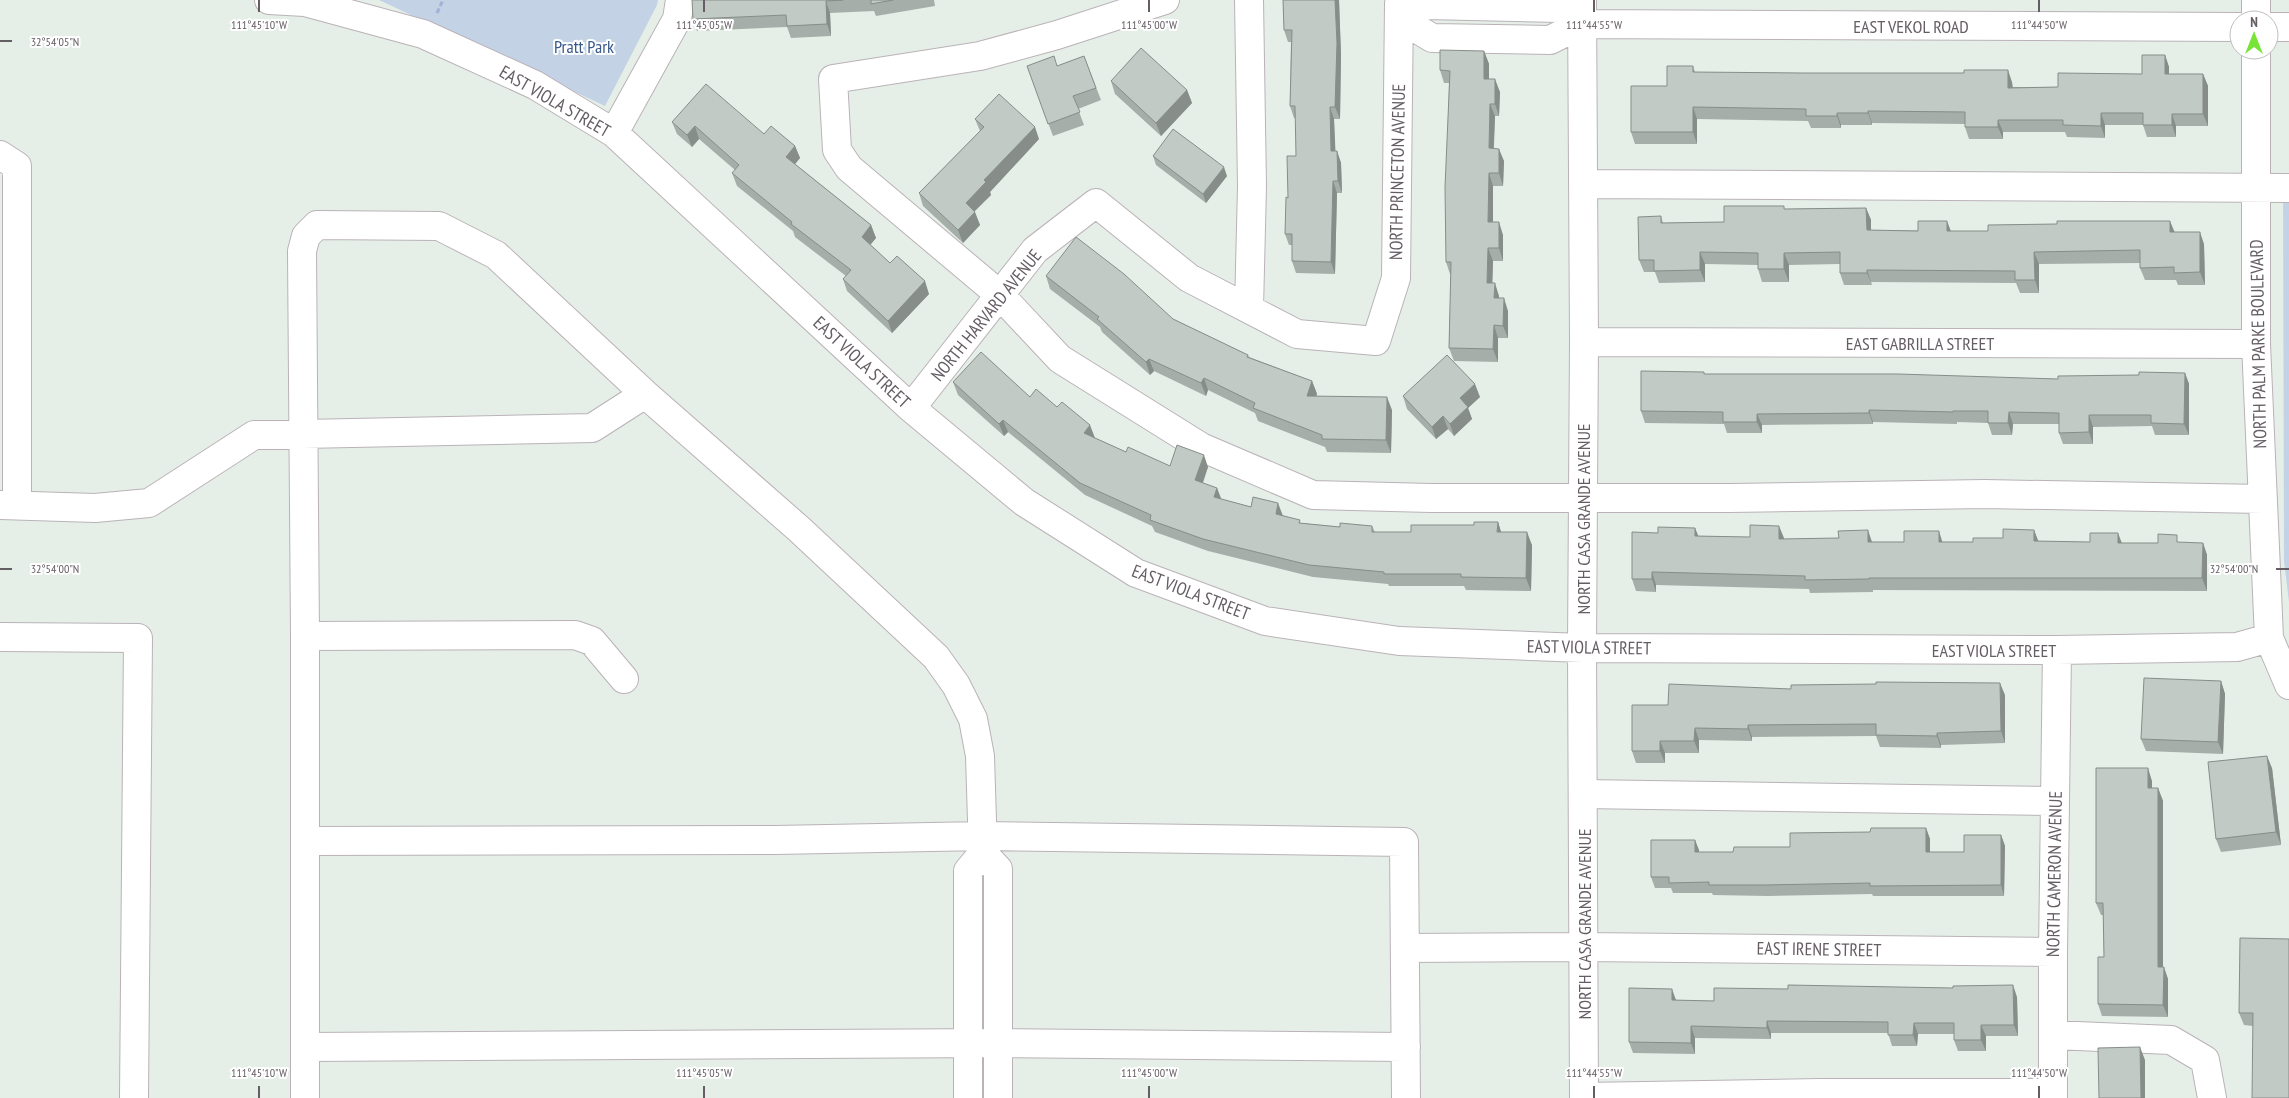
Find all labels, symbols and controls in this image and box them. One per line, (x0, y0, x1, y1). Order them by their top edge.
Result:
north arrow (2229, 10, 2279, 60)
text: N (2250, 13, 2258, 31)
street label: EAST VEKOL ROAD (1853, 15, 1969, 38)
text: 111°45'10"W (231, 17, 287, 32)
text: 111°45'05"W (676, 17, 732, 32)
text: 111°45'00"W (1121, 17, 1177, 32)
text: 111°44'55"W (1566, 17, 1622, 32)
text: 111°44'50"W (2011, 17, 2067, 32)
text: 32°54'05"N (31, 34, 79, 49)
park label: Pratt Park (554, 35, 614, 58)
street label: EAST VIOLA STREET (495, 60, 615, 142)
street label: NORTH PRINCETON AVENUE (1384, 84, 1410, 260)
street label: NORTH PALM PARKE BOULEVARD (2245, 239, 2271, 449)
street label: NORTH HARVARD AVENUE (926, 244, 1046, 386)
street label: EAST VIOLA STREET (809, 311, 915, 413)
street label: EAST GABRILLA STREET (1846, 332, 1994, 355)
street label: NORTH CASA GRANDE AVENUE (1572, 423, 1595, 615)
street label: EAST VIOLA STREET (1129, 559, 1253, 625)
text: 32°54'00"N (31, 561, 79, 576)
text: 32°54'00"N (2210, 561, 2258, 576)
street label: EAST VIOLA STREET (1527, 634, 1651, 660)
street label: EAST VIOLA STREET (1932, 639, 2056, 662)
street label: NORTH CAMERON AVENUE (2041, 791, 2067, 957)
street label: NORTH CASA GRANDE AVENUE (1573, 828, 1596, 1020)
street label: EAST IRENE STREET (1756, 936, 1882, 962)
text: 111°45'10"W (231, 1065, 287, 1080)
text: 111°45'05"W (676, 1065, 732, 1080)
text: 111°45'00"W (1121, 1065, 1177, 1080)
text: 111°44'55"W (1566, 1065, 1622, 1080)
text: 111°44'50"W (2011, 1065, 2067, 1080)

